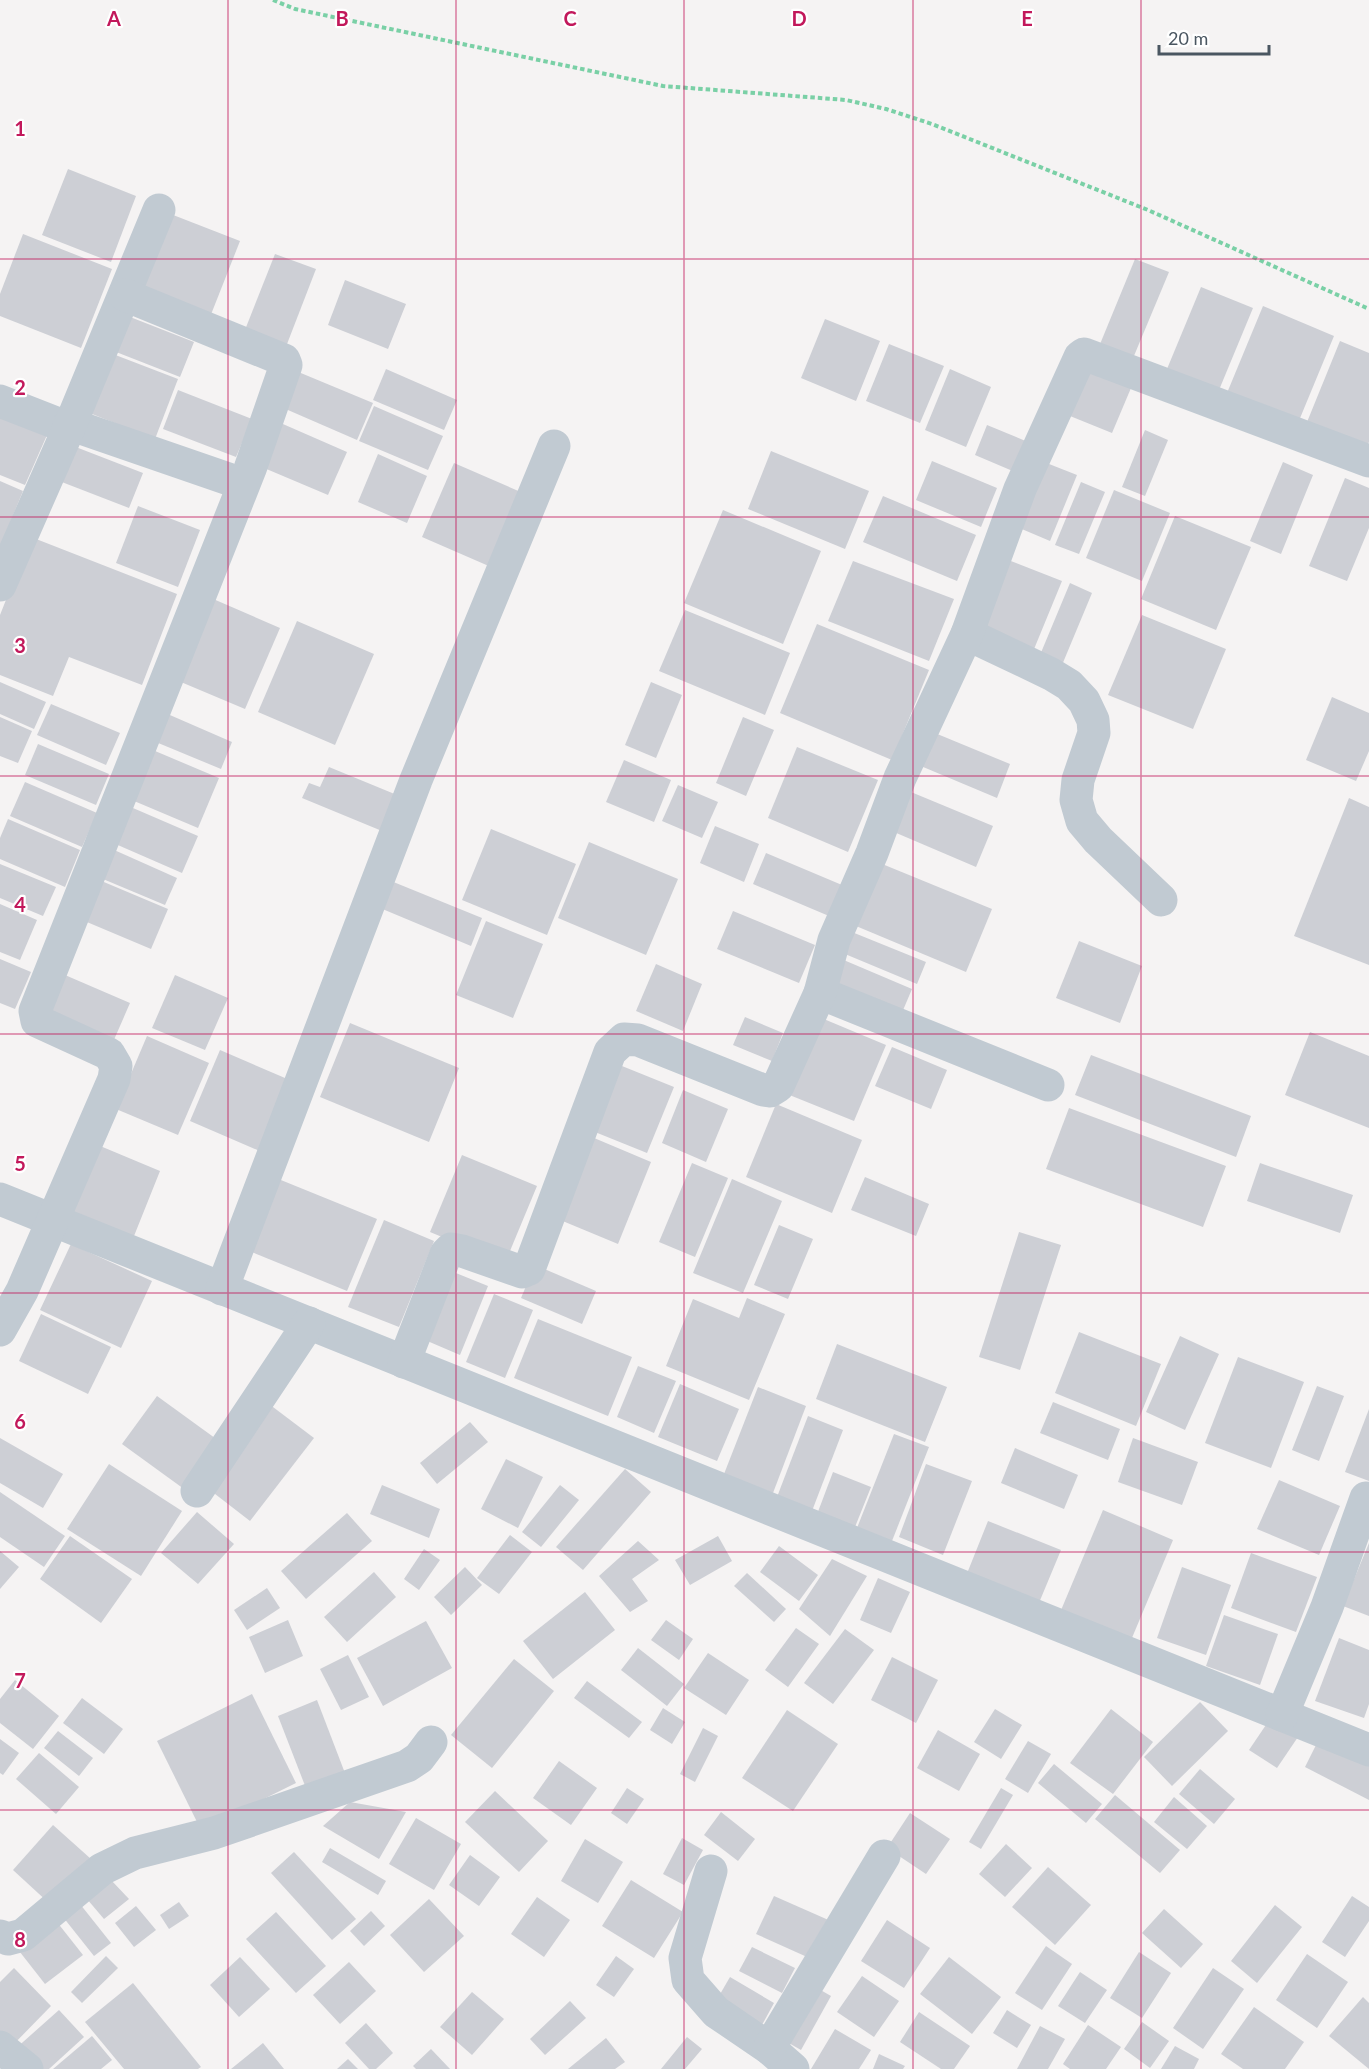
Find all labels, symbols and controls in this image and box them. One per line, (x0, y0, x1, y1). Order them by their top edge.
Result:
text: A (106, 6, 121, 30)
text: B (335, 6, 349, 30)
text: C (563, 6, 577, 30)
text: D (791, 6, 807, 30)
text: E (1021, 6, 1033, 30)
scale bar (1159, 18, 1268, 56)
text: 20 m (1168, 27, 1208, 49)
text: 1 (14, 116, 26, 140)
text: 2 (14, 375, 26, 399)
text: 3 (14, 633, 26, 657)
text: 4 (14, 892, 26, 916)
text: 5 (14, 1151, 26, 1175)
text: 6 (14, 1409, 26, 1433)
text: 7 (14, 1668, 26, 1692)
text: 8 (14, 1927, 26, 1951)

